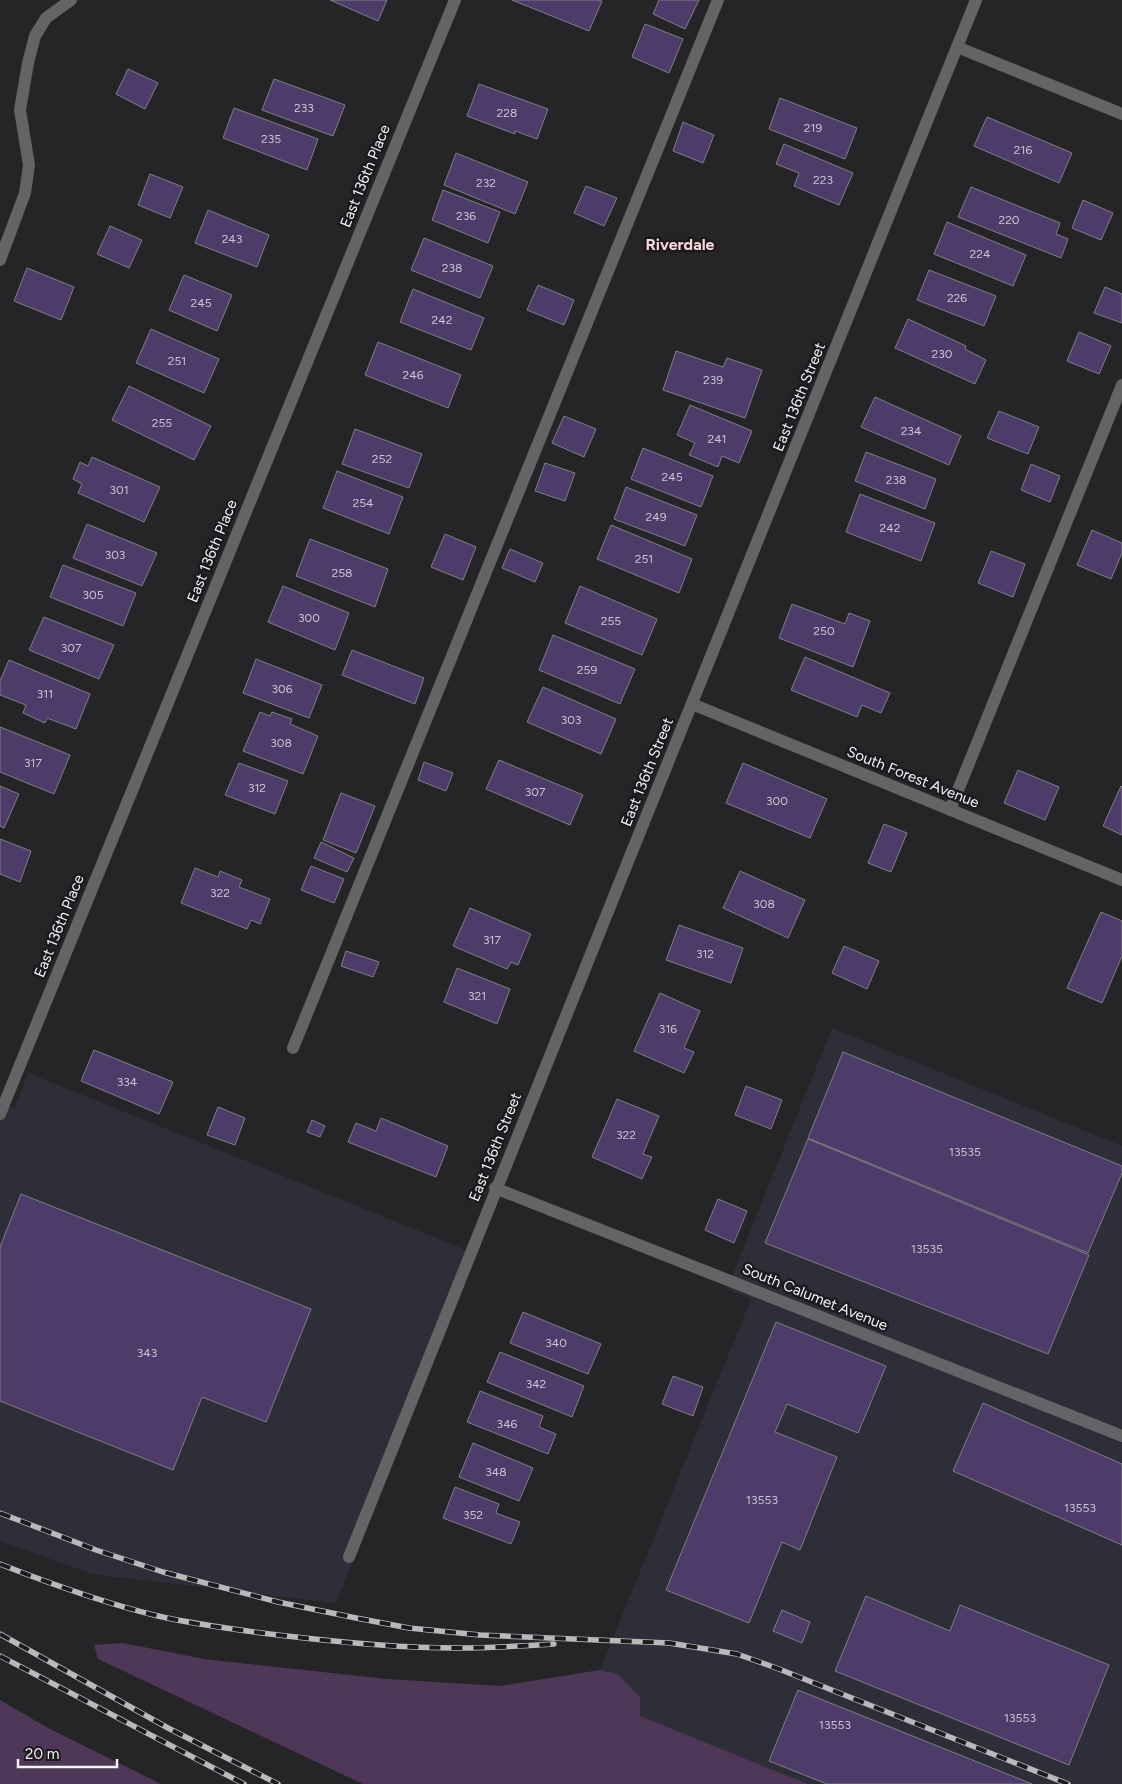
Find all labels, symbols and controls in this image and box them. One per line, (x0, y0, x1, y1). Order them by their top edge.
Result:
house number: 233 (294, 101, 314, 115)
house number: 228 (497, 106, 517, 120)
house number: 219 (804, 121, 822, 135)
street label: East 136th Place (336, 122, 394, 230)
house number: 235 (261, 132, 281, 146)
house number: 216 (1014, 143, 1032, 157)
house number: 223 (813, 173, 833, 187)
house number: 232 (476, 176, 496, 190)
house number: 236 (456, 209, 476, 223)
house number: 220 (998, 213, 1020, 227)
house number: 243 (222, 232, 242, 246)
district label: Riverdale (646, 235, 715, 254)
house number: 224 (970, 247, 991, 261)
house number: 238 (442, 261, 462, 275)
house number: 226 (947, 291, 967, 305)
house number: 245 (190, 296, 212, 310)
house number: 242 (432, 313, 452, 327)
street label: East 136th Street (769, 340, 829, 454)
house number: 230 (932, 347, 953, 361)
house number: 251 (168, 354, 186, 368)
house number: 246 (403, 368, 424, 382)
house number: 239 (703, 373, 723, 387)
house number: 255 (152, 416, 172, 430)
house number: 234 (901, 424, 922, 438)
house number: 241 (707, 432, 727, 446)
house number: 252 (372, 452, 392, 466)
house number: 245 (661, 470, 683, 484)
house number: 238 (886, 473, 906, 487)
house number: 301 (109, 483, 129, 497)
house number: 254 (352, 496, 374, 510)
street label: East 136th Place (183, 497, 241, 605)
house number: 249 (646, 510, 667, 524)
house number: 242 (880, 521, 900, 535)
house number: 303 (105, 548, 125, 562)
house number: 251 (635, 552, 653, 566)
house number: 258 (332, 566, 352, 580)
house number: 305 (82, 588, 104, 602)
house number: 300 (298, 611, 320, 625)
house number: 255 (601, 614, 621, 628)
house number: 250 (813, 624, 835, 638)
house number: 307 (61, 641, 82, 655)
house number: 259 (577, 663, 597, 677)
house number: 306 (271, 682, 293, 696)
house number: 311 (37, 687, 53, 701)
house number: 303 (561, 713, 581, 727)
street label: East 136th Street (617, 715, 677, 829)
house number: 308 (270, 736, 292, 750)
street label: South Forest Avenue (844, 742, 982, 812)
house number: 317 (24, 756, 43, 770)
house number: 312 (248, 781, 266, 795)
house number: 307 (525, 785, 546, 799)
house number: 300 (766, 794, 788, 808)
street label: East 136th Place (30, 872, 88, 980)
house number: 322 (210, 886, 230, 900)
house number: 308 (753, 897, 775, 911)
house number: 317 (483, 933, 502, 947)
house number: 312 (696, 947, 714, 961)
house number: 321 (468, 989, 486, 1003)
house number: 316 (659, 1022, 677, 1036)
house number: 334 (117, 1075, 138, 1089)
street label: East 136th Street (465, 1090, 525, 1204)
house number: 322 (616, 1128, 636, 1142)
house number: 13535 (949, 1145, 981, 1159)
house number: 13535 (911, 1242, 943, 1256)
street label: South Calumet Avenue (740, 1260, 890, 1334)
house number: 340 (545, 1336, 567, 1350)
house number: 343 (137, 1346, 157, 1360)
house number: 342 (526, 1377, 546, 1391)
house number: 346 (497, 1417, 518, 1431)
house number: 348 (485, 1465, 507, 1479)
house number: 13553 (746, 1493, 778, 1507)
house number: 13553 (1064, 1501, 1096, 1515)
house number: 352 (463, 1508, 483, 1522)
house number: 13553 (1004, 1711, 1036, 1725)
house number: 13553 (819, 1718, 851, 1732)
scale bar (18, 1736, 116, 1768)
text: 20 m (25, 1745, 59, 1763)

